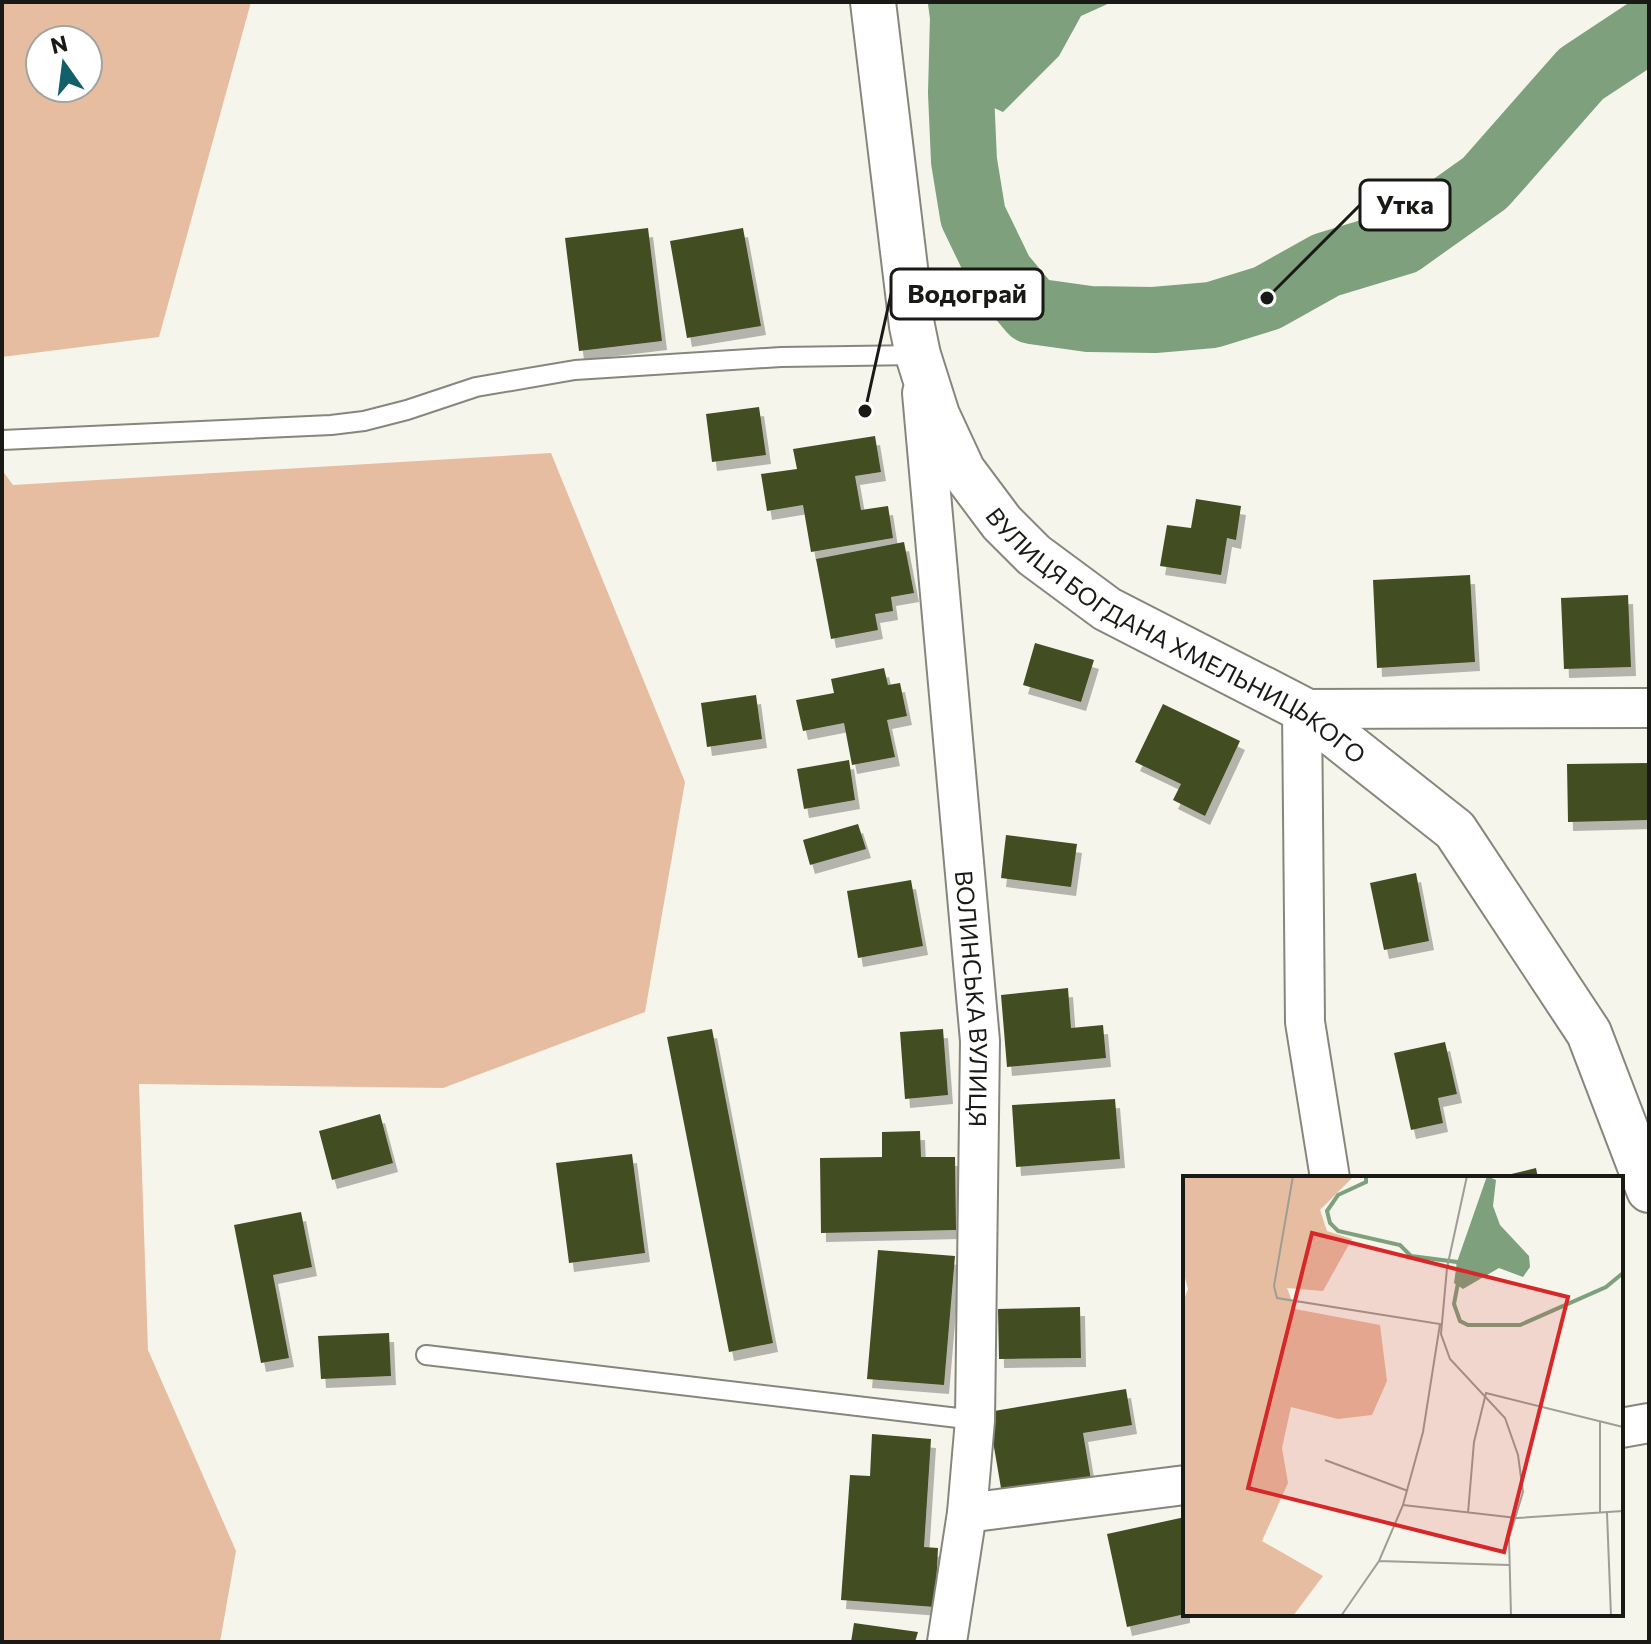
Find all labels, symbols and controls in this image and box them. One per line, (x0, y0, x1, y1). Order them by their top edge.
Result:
north arrow (24, 24, 104, 104)
text: N (48, 29, 70, 59)
callout: Утка (1360, 180, 1450, 230)
text: Утка (1376, 188, 1434, 219)
callout: Водограй (891, 269, 1043, 319)
text: Водограй (907, 277, 1027, 308)
street label: ВУЛИЦЯ БОГДАНА ХМЕЛЬНИЦЬКОГО (981, 501, 1372, 769)
street label: ВОЛИНСЬКА ВУЛИЦЯ (950, 869, 995, 1127)
inset map (1183, 1176, 1623, 1616)

